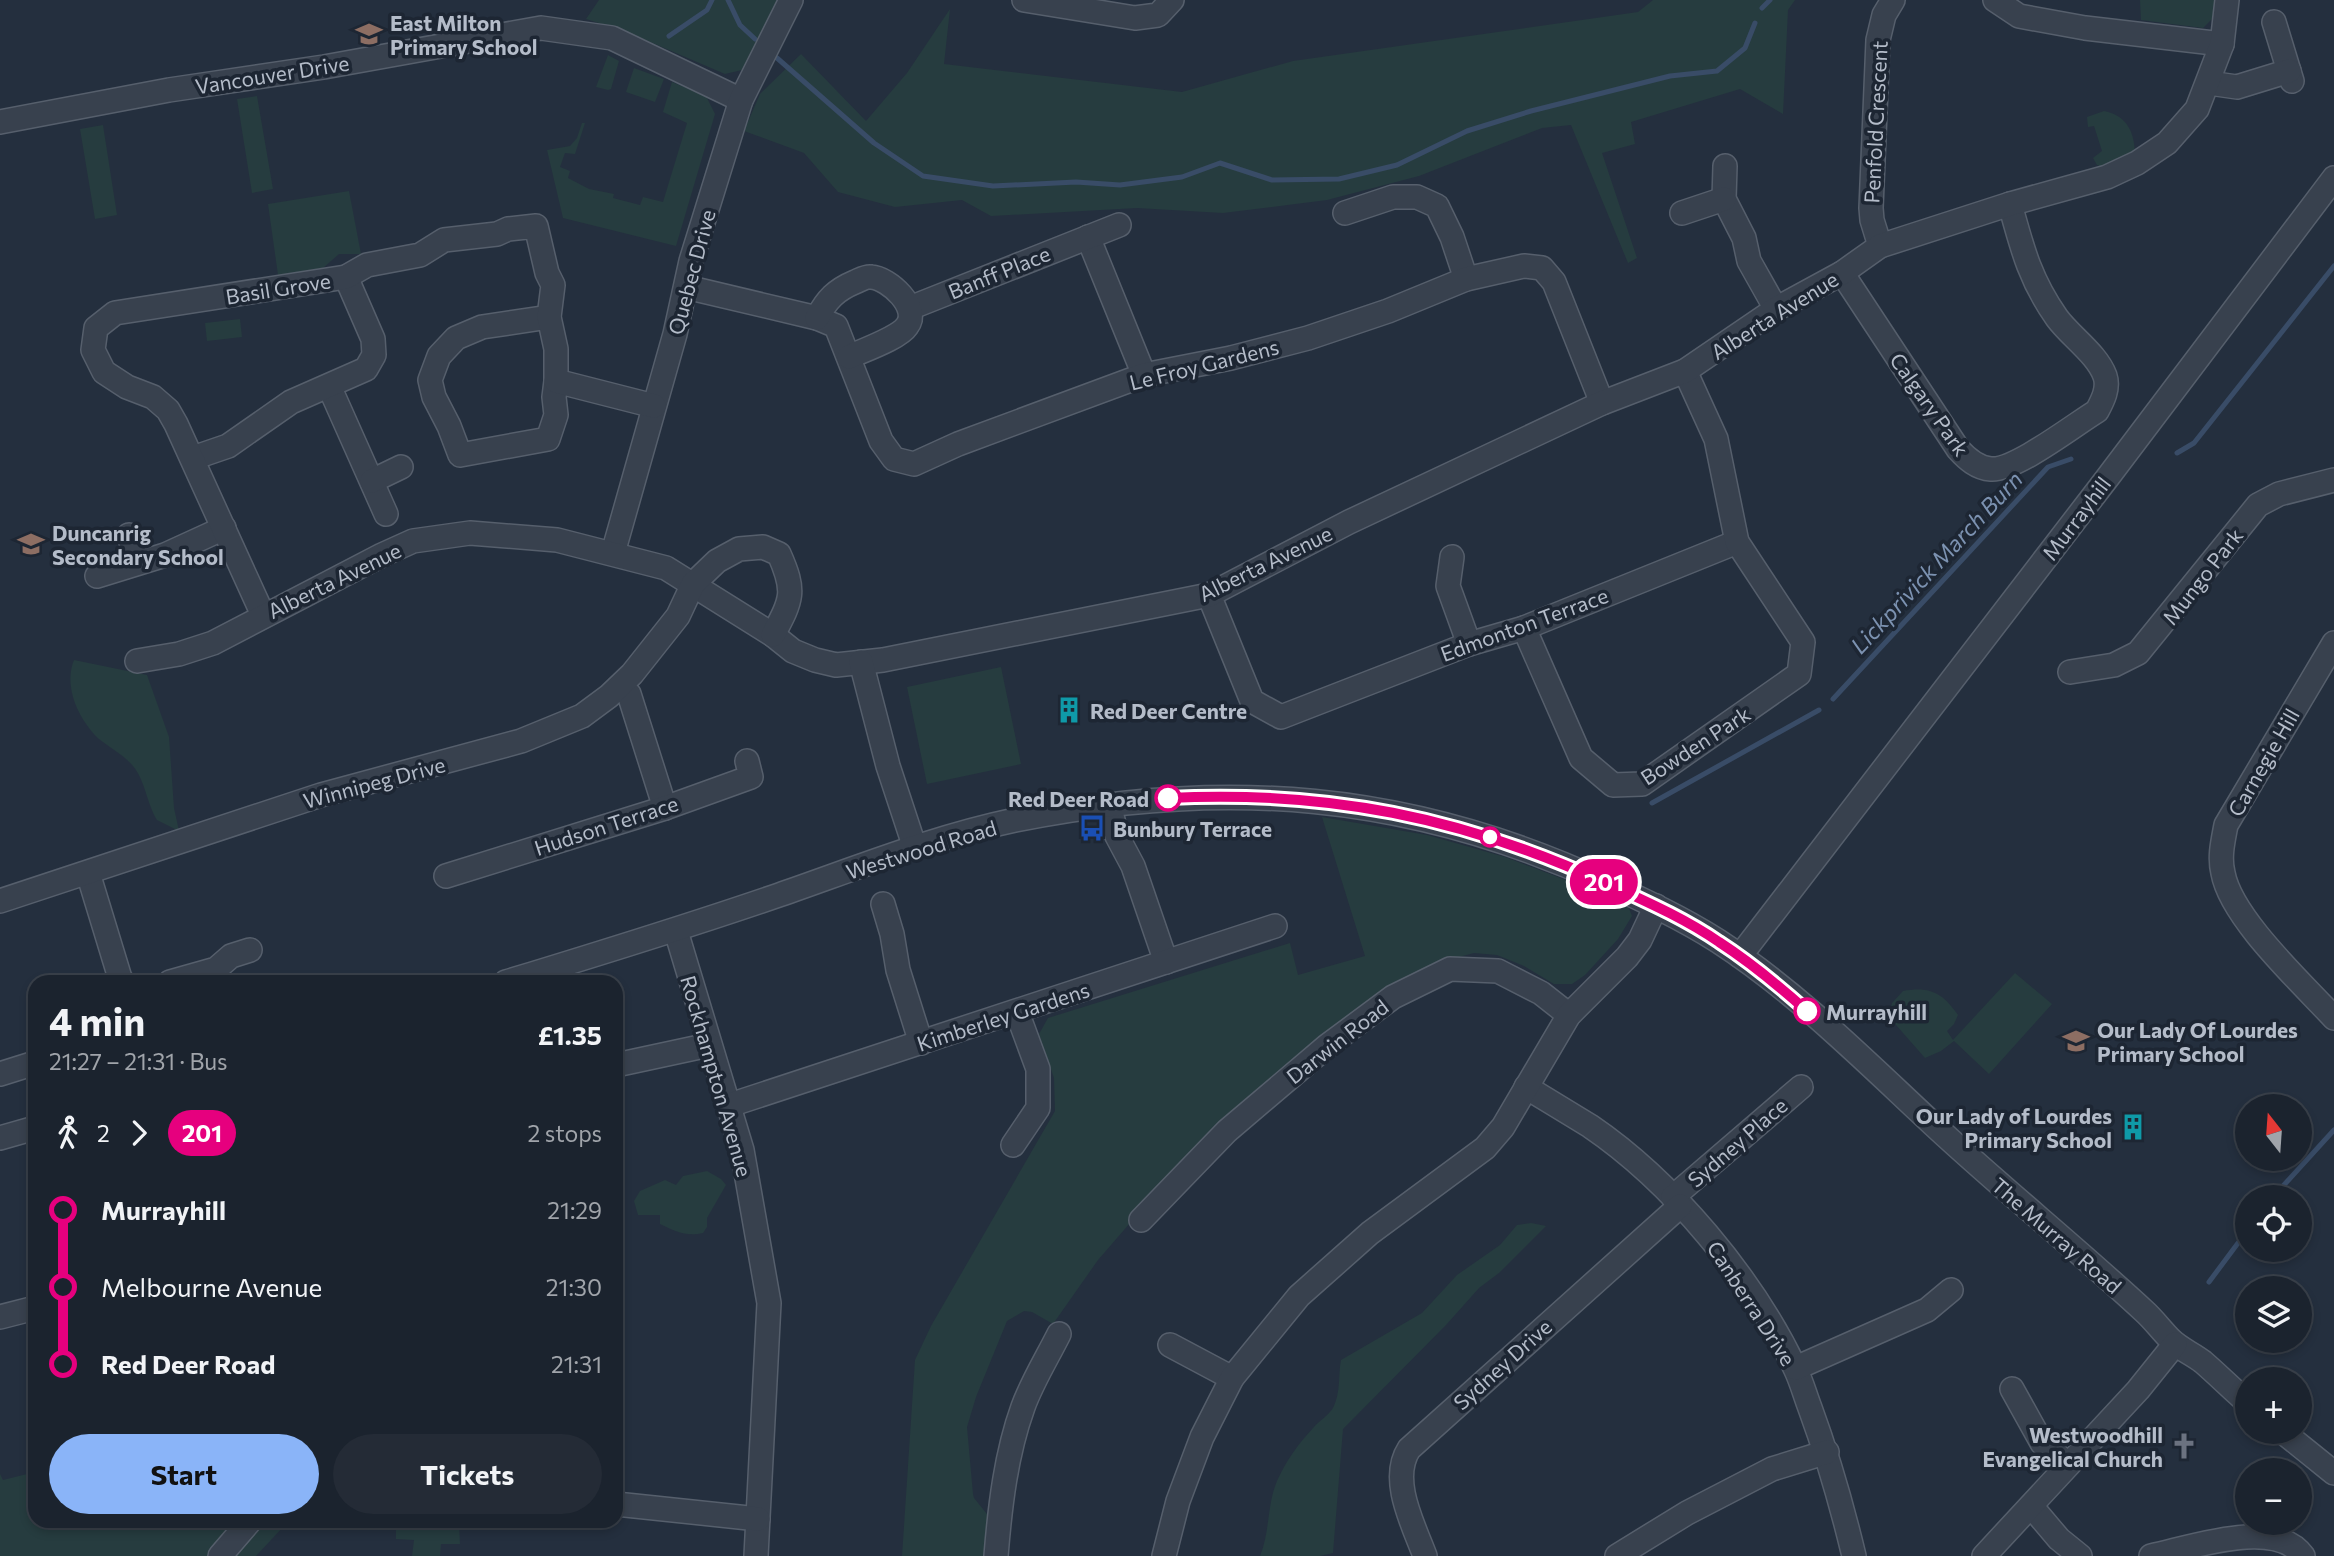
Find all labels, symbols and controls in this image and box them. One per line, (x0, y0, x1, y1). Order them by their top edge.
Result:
place label: East Milton Primary School (390, 10, 537, 59)
school or university icon: East Milton Primary School (354, 19, 384, 49)
street label: Penfold Crescent (1858, 40, 1892, 204)
street label: Vancouver Drive (193, 49, 351, 99)
street label: Quebec Drive (662, 207, 720, 337)
street label: Banff Place (944, 240, 1054, 304)
street label: Alberta Avenue (1706, 266, 1842, 364)
street label: Basil Grove (224, 267, 332, 309)
street label: Le Froy Gardens (1127, 333, 1281, 395)
street label: Calgary Park (1885, 348, 1975, 460)
water label: Lickprivick March Burn (1844, 465, 2028, 659)
street label: Murrayhill (2037, 471, 2115, 565)
place label: Duncanrig Secondary School (52, 520, 224, 569)
street label: Alberta Avenue (1194, 520, 1336, 606)
street label: Mungo Park (2157, 523, 2247, 629)
school or university icon: Duncanrig Secondary School (16, 529, 46, 559)
street label: Alberta Avenue (263, 537, 405, 623)
street label: Edmonton Terrace (1437, 582, 1611, 666)
building icon: Red Deer Centre (1054, 695, 1084, 725)
place label: Red Deer Centre (1090, 698, 1247, 723)
street label: Bowden Park (1636, 700, 1754, 790)
street label: Carnegie Hill (2222, 704, 2304, 820)
street label: Winnipeg Drive (300, 751, 448, 813)
marker: Red Deer Road (1155, 785, 1181, 811)
place label: Red Deer Road (1008, 786, 1149, 811)
street label: Hudson Terrace (531, 790, 681, 860)
bus stop icon: Bunbury Terrace (1077, 813, 1107, 843)
street label: Westwood Road (843, 814, 999, 884)
place label: Bunbury Terrace (1113, 816, 1272, 841)
unlabelled marker (1480, 827, 1500, 847)
line badge: 201 (1564, 859, 1644, 905)
text: 201 (1584, 867, 1624, 896)
street label: Rockhampton Avenue (676, 972, 758, 1180)
street label: Kimberley Gardens (914, 976, 1092, 1056)
street label: Darwin Road (1281, 994, 1393, 1088)
text: 4 min (49, 997, 145, 1044)
marker: Murrayhill (1794, 998, 1820, 1024)
place label: Murrayhill (1826, 999, 1927, 1024)
place label: Our Lady Of Lourdes Primary School (2097, 1017, 2298, 1066)
text: £1.35 (538, 1019, 602, 1050)
school or university icon: Our Lady Of Lourdes Primary School (2061, 1026, 2091, 1056)
text: 21:27 – 21:31 · Bus (49, 1047, 228, 1075)
street label: Sydney Place (1682, 1092, 1792, 1192)
north arrow (2235, 1094, 2312, 1171)
map controls (2235, 1094, 2312, 1535)
place label: Our Lady of Lourdes Primary School (1916, 1103, 2112, 1152)
building icon: Our Lady of Lourdes Primary School (2118, 1112, 2148, 1142)
icon: walk (49, 1114, 87, 1152)
icon: forward (120, 1114, 158, 1152)
text: 201 (182, 1118, 222, 1147)
text: 2 (97, 1119, 110, 1147)
text: 2 stops (528, 1119, 602, 1147)
street label: The Murray Road (1987, 1172, 2127, 1298)
button: locate (2235, 1185, 2312, 1262)
text: Murrayhill (101, 1194, 226, 1225)
text: 21:29 (547, 1196, 602, 1224)
street label: Canberra Drive (1703, 1236, 1801, 1370)
text: Melbourne Avenue (101, 1271, 322, 1302)
text: 21:30 (546, 1273, 602, 1301)
button: layers (2235, 1276, 2312, 1353)
street label: Sydney Drive (1448, 1314, 1556, 1414)
text: Red Deer Road (101, 1348, 276, 1379)
text: 21:31 (551, 1350, 602, 1378)
button: + (2235, 1367, 2312, 1444)
place label: Westwoodhill Evangelical Church (1982, 1422, 2163, 1471)
church icon: Westwoodhill Evangelical Church (2169, 1431, 2199, 1461)
button: Start (49, 1434, 319, 1514)
button: Tickets (333, 1434, 602, 1514)
button: − (2235, 1458, 2312, 1535)

